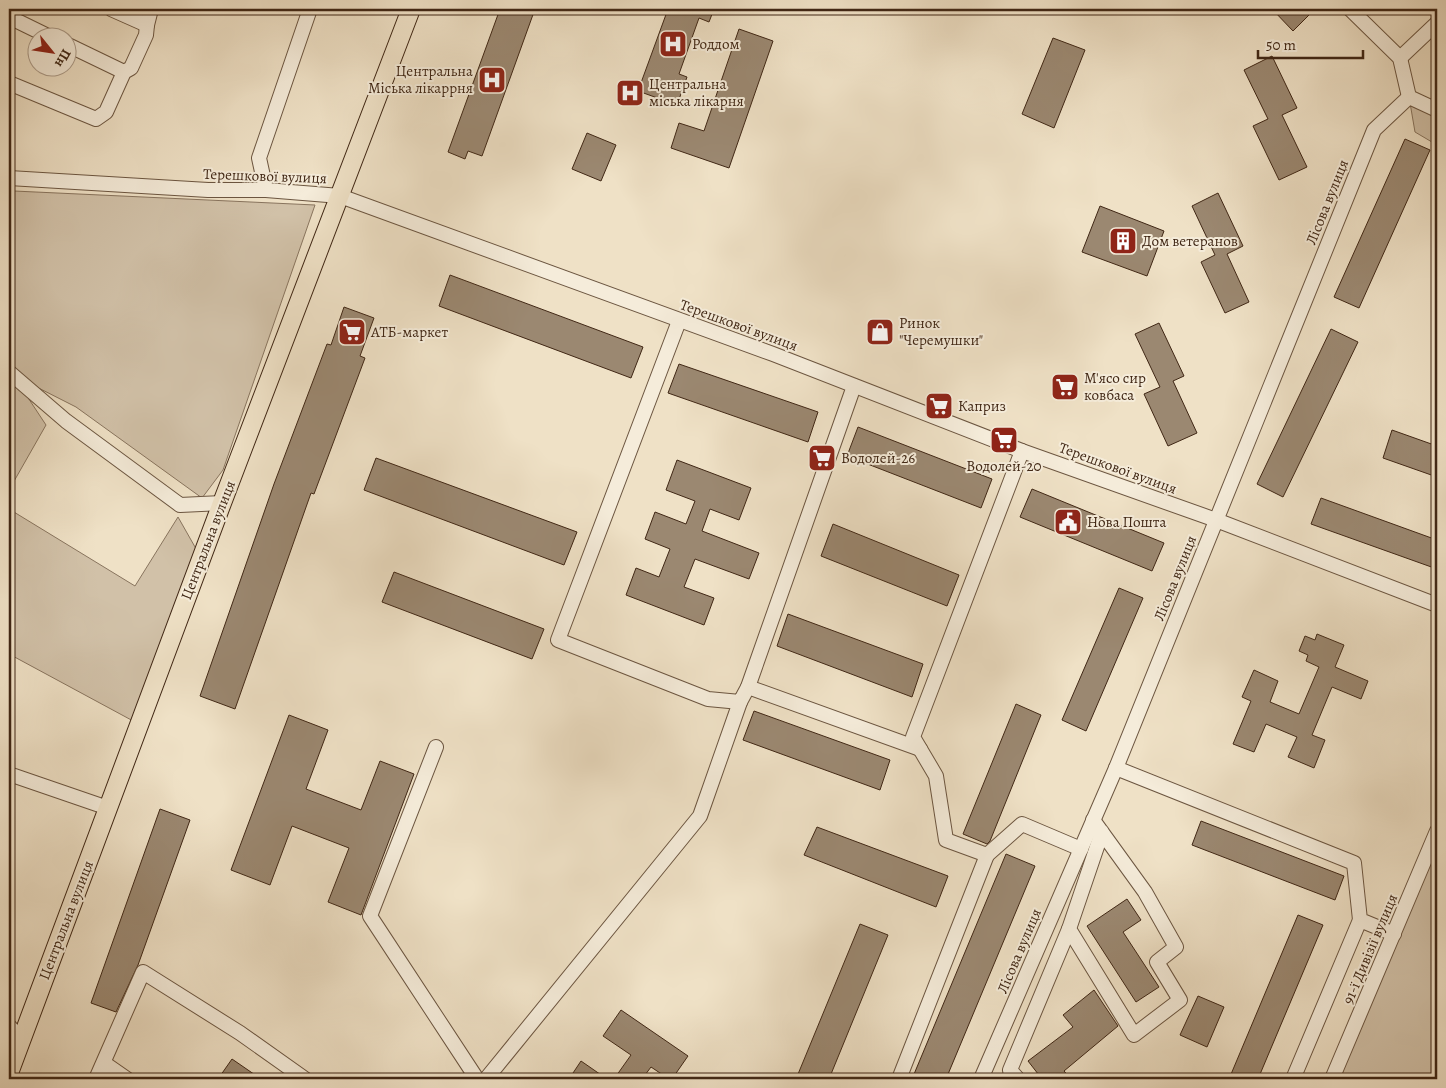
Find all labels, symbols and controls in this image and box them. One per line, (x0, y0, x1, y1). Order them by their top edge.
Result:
north arrow (28, 28, 78, 78)
scale bar (1258, 28, 1364, 60)
hospital icon: Роддом (658, 29, 688, 59)
place label: Роддом (692, 34, 740, 54)
text: 50 m (1266, 35, 1296, 55)
text: Пн (50, 46, 76, 71)
place label: Центральна Міська лікаррня (368, 61, 473, 98)
hospital icon: Центральна Міська лікаррня (477, 65, 507, 95)
place label: Центральна міська лікарня (649, 74, 744, 111)
hospital icon: Центральна міська лікарня (615, 78, 645, 108)
street label: Лісова вулиця (1301, 156, 1353, 248)
street label: Терешкової вулиця (203, 164, 327, 188)
building icon: Дом ветеранов (1108, 226, 1138, 256)
place label: Дом ветеранов (1142, 231, 1238, 251)
street label: Терешкової вулиця (677, 294, 801, 356)
place label: Ринок "Черемушки" (899, 313, 983, 350)
supermarket icon: АТБ-маркет (337, 317, 367, 347)
shop icon: Ринок "Черемушки" (865, 317, 895, 347)
place label: АТБ-маркет (370, 322, 448, 342)
place label: М'ясо сир ковбаса (1084, 368, 1146, 405)
supermarket icon: М'ясо сир ковбаса (1050, 372, 1080, 402)
supermarket icon: Каприз (924, 391, 954, 421)
place label: Каприз (958, 396, 1006, 416)
supermarket icon: Водолей-20 (989, 425, 1019, 455)
street label: Терешкової вулиця (1056, 437, 1180, 499)
supermarket icon: Водолей-26 (807, 443, 837, 473)
place label: Водолей-26 (841, 448, 915, 468)
place label: Водолей-20 (966, 456, 1042, 476)
street label: Центральна вулиця (176, 478, 240, 602)
public building icon: Нова Пошта (1053, 507, 1083, 537)
place label: Нова Пошта (1087, 512, 1166, 532)
street label: Лісова вулиця (1149, 532, 1201, 624)
street label: Центральна вулиця (34, 858, 98, 982)
street label: 91-ї Дивізії вулиця (1338, 891, 1402, 1007)
street label: Лісова вулиця (992, 905, 1046, 997)

